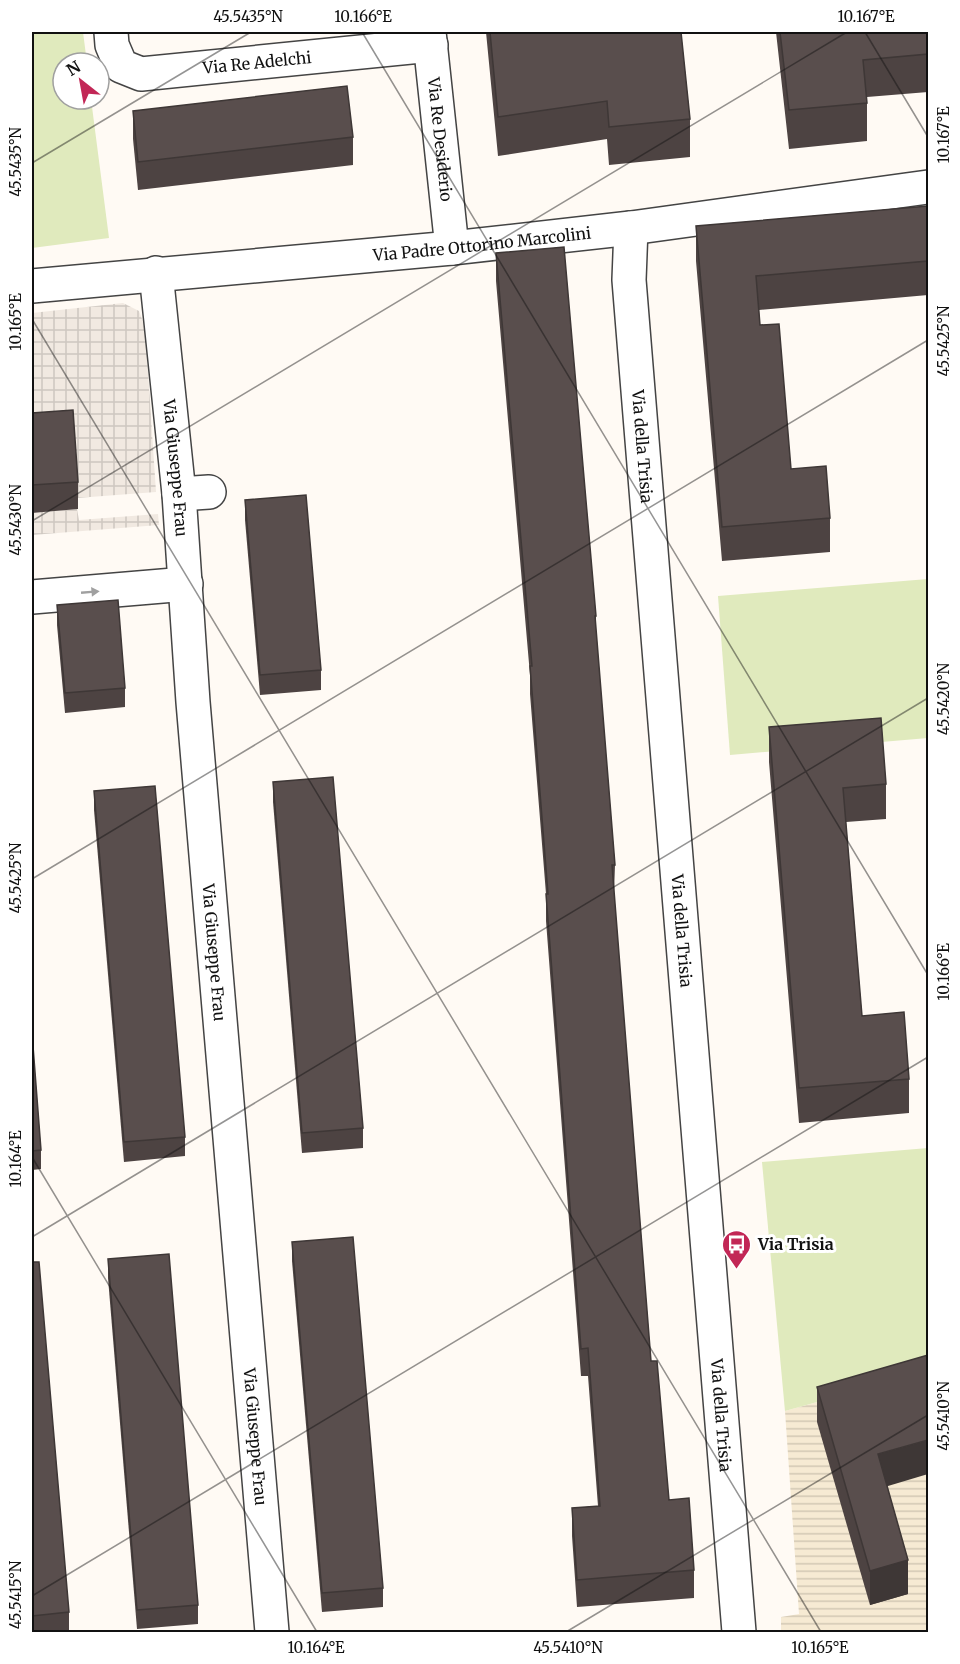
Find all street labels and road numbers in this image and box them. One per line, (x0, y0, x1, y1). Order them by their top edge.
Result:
street label: Via Re Adelchi (201, 47, 312, 78)
street label: Via Re Desiderio (424, 75, 457, 203)
street label: Via Padre Ottorino Marcolini (371, 223, 592, 265)
street label: Via della Trisia (628, 388, 657, 504)
street label: Via Giuseppe Frau (159, 397, 192, 537)
street label: Via della Trisia (667, 872, 697, 989)
street label: Via Giuseppe Frau (198, 882, 230, 1022)
street label: Via della Trisia (707, 1357, 736, 1473)
street label: Via Giuseppe Frau (240, 1366, 271, 1506)

